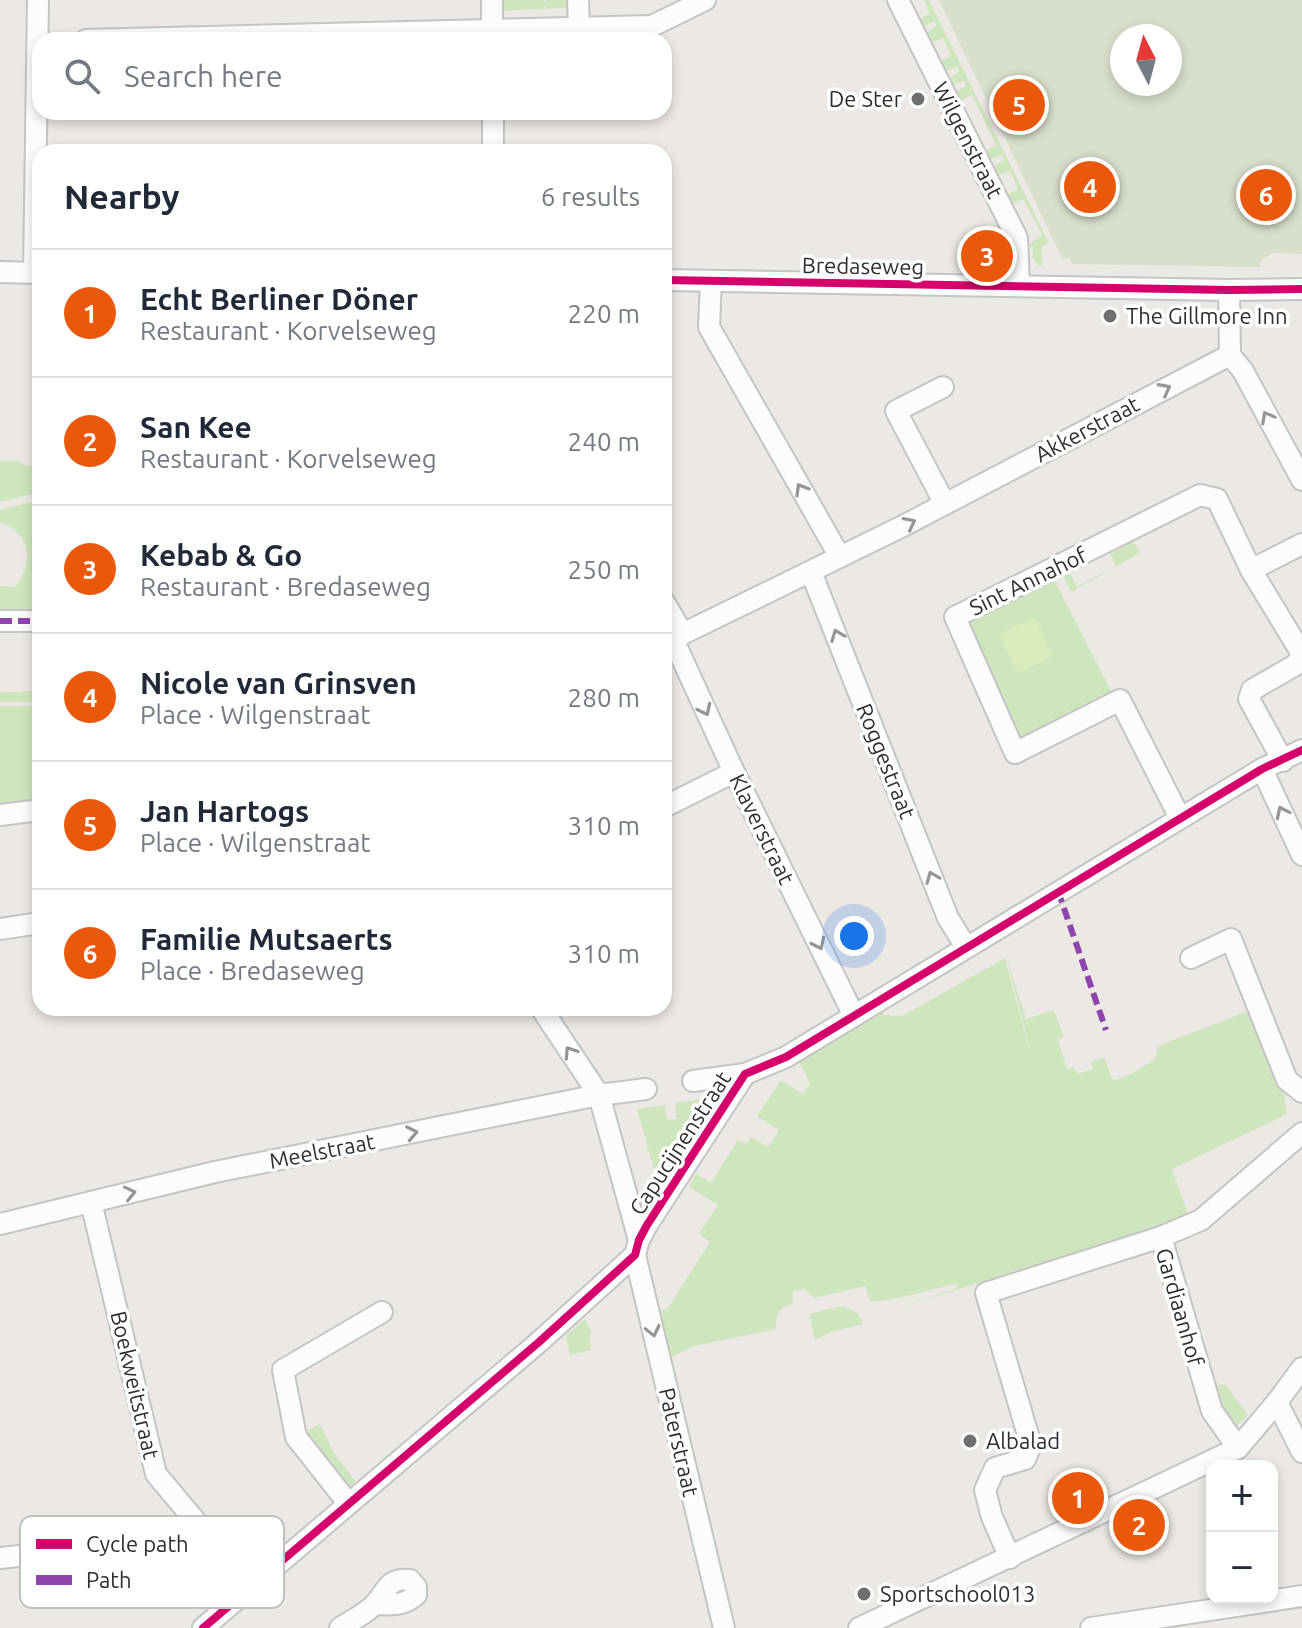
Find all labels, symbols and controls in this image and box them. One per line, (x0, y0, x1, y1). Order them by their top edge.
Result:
north arrow (1110, 24, 1182, 96)
search box (32, 32, 672, 120)
icon: search (60, 54, 104, 98)
text: Search here (124, 59, 283, 93)
pin: 5 (993, 75, 1045, 135)
street label: Wilgenstraat (928, 78, 1009, 202)
place label: De Ster (829, 86, 903, 111)
marker: De Ster (909, 90, 927, 108)
pin: 4 (1064, 157, 1116, 217)
pin: 6 (1240, 165, 1292, 225)
text: Nearby (64, 177, 179, 215)
text: 6 results (541, 182, 640, 211)
pin: 3 (961, 226, 1013, 286)
street label: Bredaseweg (802, 252, 924, 279)
text: Echt Berliner Döner (140, 282, 418, 316)
text: 1 (83, 299, 97, 328)
text: 220 m (568, 299, 640, 328)
place label: The Gillmore Inn (1126, 303, 1288, 328)
marker: The Gillmore Inn (1101, 307, 1119, 325)
text: Restaurant · Korvelseweg (140, 316, 437, 345)
one-way arrow (1156, 383, 1171, 398)
street label: Akkerstraat (1030, 391, 1143, 466)
text: San Kee (140, 410, 252, 444)
one-way arrow (1262, 410, 1277, 425)
text: 2 (83, 427, 97, 456)
text: 240 m (568, 427, 640, 456)
text: Restaurant · Korvelseweg (140, 444, 437, 473)
one-way arrow (795, 484, 811, 498)
one-way arrow (901, 517, 916, 532)
text: Kebab & Go (140, 538, 302, 572)
street label: Sint Annahof (965, 541, 1091, 620)
text: 3 (83, 555, 97, 584)
text: 250 m (568, 555, 640, 584)
text: Restaurant · Bredaseweg (140, 572, 431, 601)
one-way arrow (830, 629, 846, 643)
text: Nicole van Grinsven (140, 666, 417, 700)
text: 4 (83, 683, 97, 712)
text: 280 m (568, 683, 640, 712)
text: Place · Wilgenstraat (140, 700, 371, 729)
street label: Roggestraat (852, 700, 921, 822)
one-way arrow (695, 702, 711, 716)
street label: Klaverstraat (725, 770, 800, 888)
text: Jan Hartogs (140, 794, 309, 828)
one-way arrow (1276, 806, 1292, 820)
text: 5 (83, 811, 97, 840)
text: 310 m (568, 811, 640, 840)
text: Place · Wilgenstraat (140, 828, 371, 857)
one-way arrow (925, 871, 942, 885)
your location (834, 916, 874, 956)
text: Familie Mutsaerts (140, 922, 393, 956)
one-way arrow (809, 936, 825, 950)
text: 6 (83, 939, 97, 968)
text: 310 m (568, 939, 640, 968)
text: Place · Bredaseweg (140, 956, 365, 985)
one-way arrow (565, 1046, 580, 1060)
street label: Capucijnenstraat (624, 1066, 736, 1219)
one-way arrow (405, 1125, 419, 1142)
street label: Meelstraat (267, 1128, 377, 1173)
one-way arrow (123, 1185, 137, 1202)
street label: Gardiaanhof (1152, 1245, 1209, 1369)
street label: Boekweitstraat (106, 1308, 165, 1462)
one-way arrow (644, 1324, 661, 1338)
street label: Paterstraat (655, 1385, 704, 1499)
place label: Albalad (986, 1428, 1060, 1453)
marker: Albalad (961, 1432, 979, 1450)
map controls (1206, 1460, 1278, 1604)
button: + (1206, 1460, 1278, 1532)
pin: 1 (1052, 1468, 1104, 1528)
pin: 2 (1113, 1495, 1165, 1555)
legend (20, 1516, 284, 1608)
text: Cycle path (86, 1531, 189, 1556)
button: − (1206, 1532, 1278, 1604)
text: Path (86, 1567, 131, 1592)
place label: Sportschool013 (880, 1581, 1035, 1606)
marker: Sportschool013 (855, 1585, 873, 1603)

